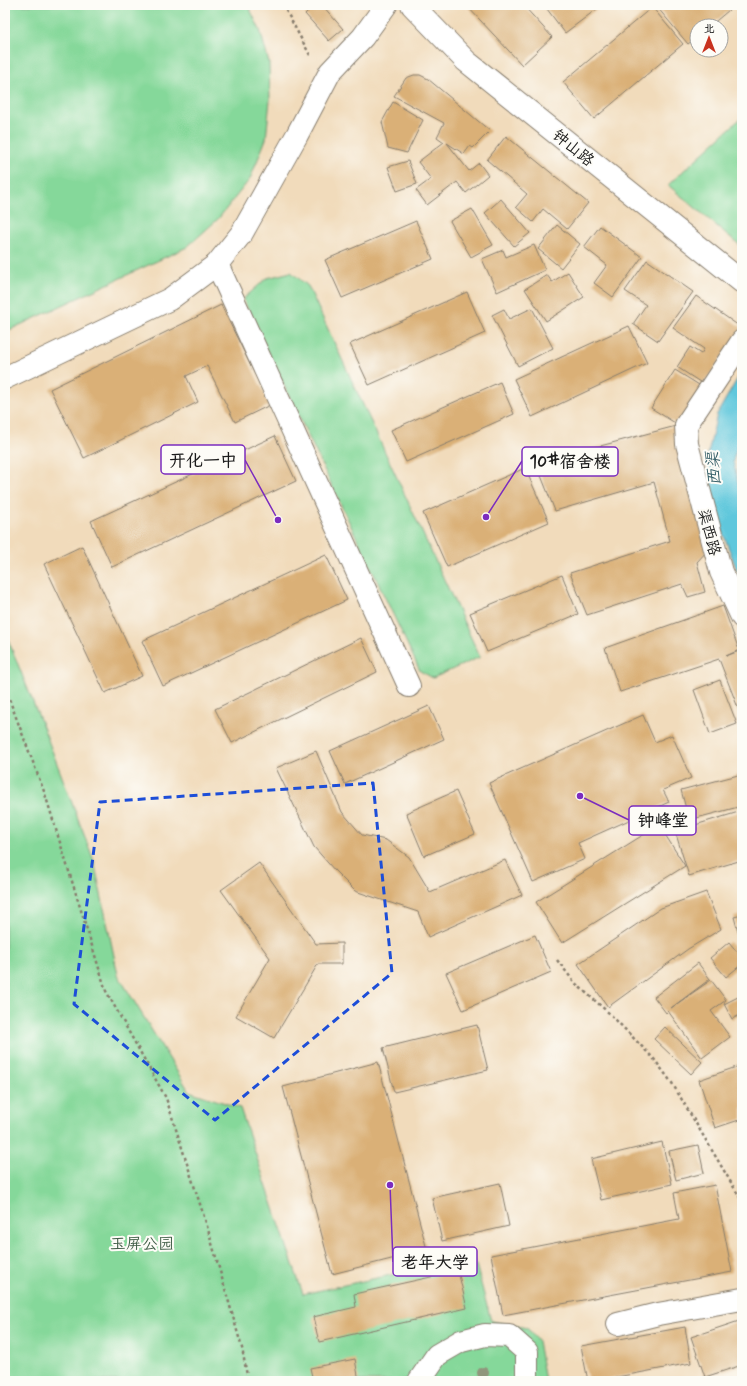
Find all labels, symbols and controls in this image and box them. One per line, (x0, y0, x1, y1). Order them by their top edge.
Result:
north arrow (689, 18, 729, 58)
text: 北 (704, 22, 715, 36)
street label: 钟山路 (548, 125, 598, 171)
callout: 开化一中 (161, 445, 245, 474)
callout: 10#宿舍楼 (522, 447, 618, 476)
water label: 西渠 (702, 449, 726, 487)
text: 开化一中 (169, 450, 237, 472)
text: 10#宿舍楼 (530, 450, 610, 473)
street label: 渠西路 (692, 506, 725, 558)
callout: 钟峰堂 (629, 806, 696, 835)
text: 钟峰堂 (638, 810, 689, 832)
park label: 玉屏公园 (110, 1234, 174, 1255)
callout: 老年大学 (393, 1247, 477, 1276)
text: 老年大学 (401, 1252, 469, 1274)

